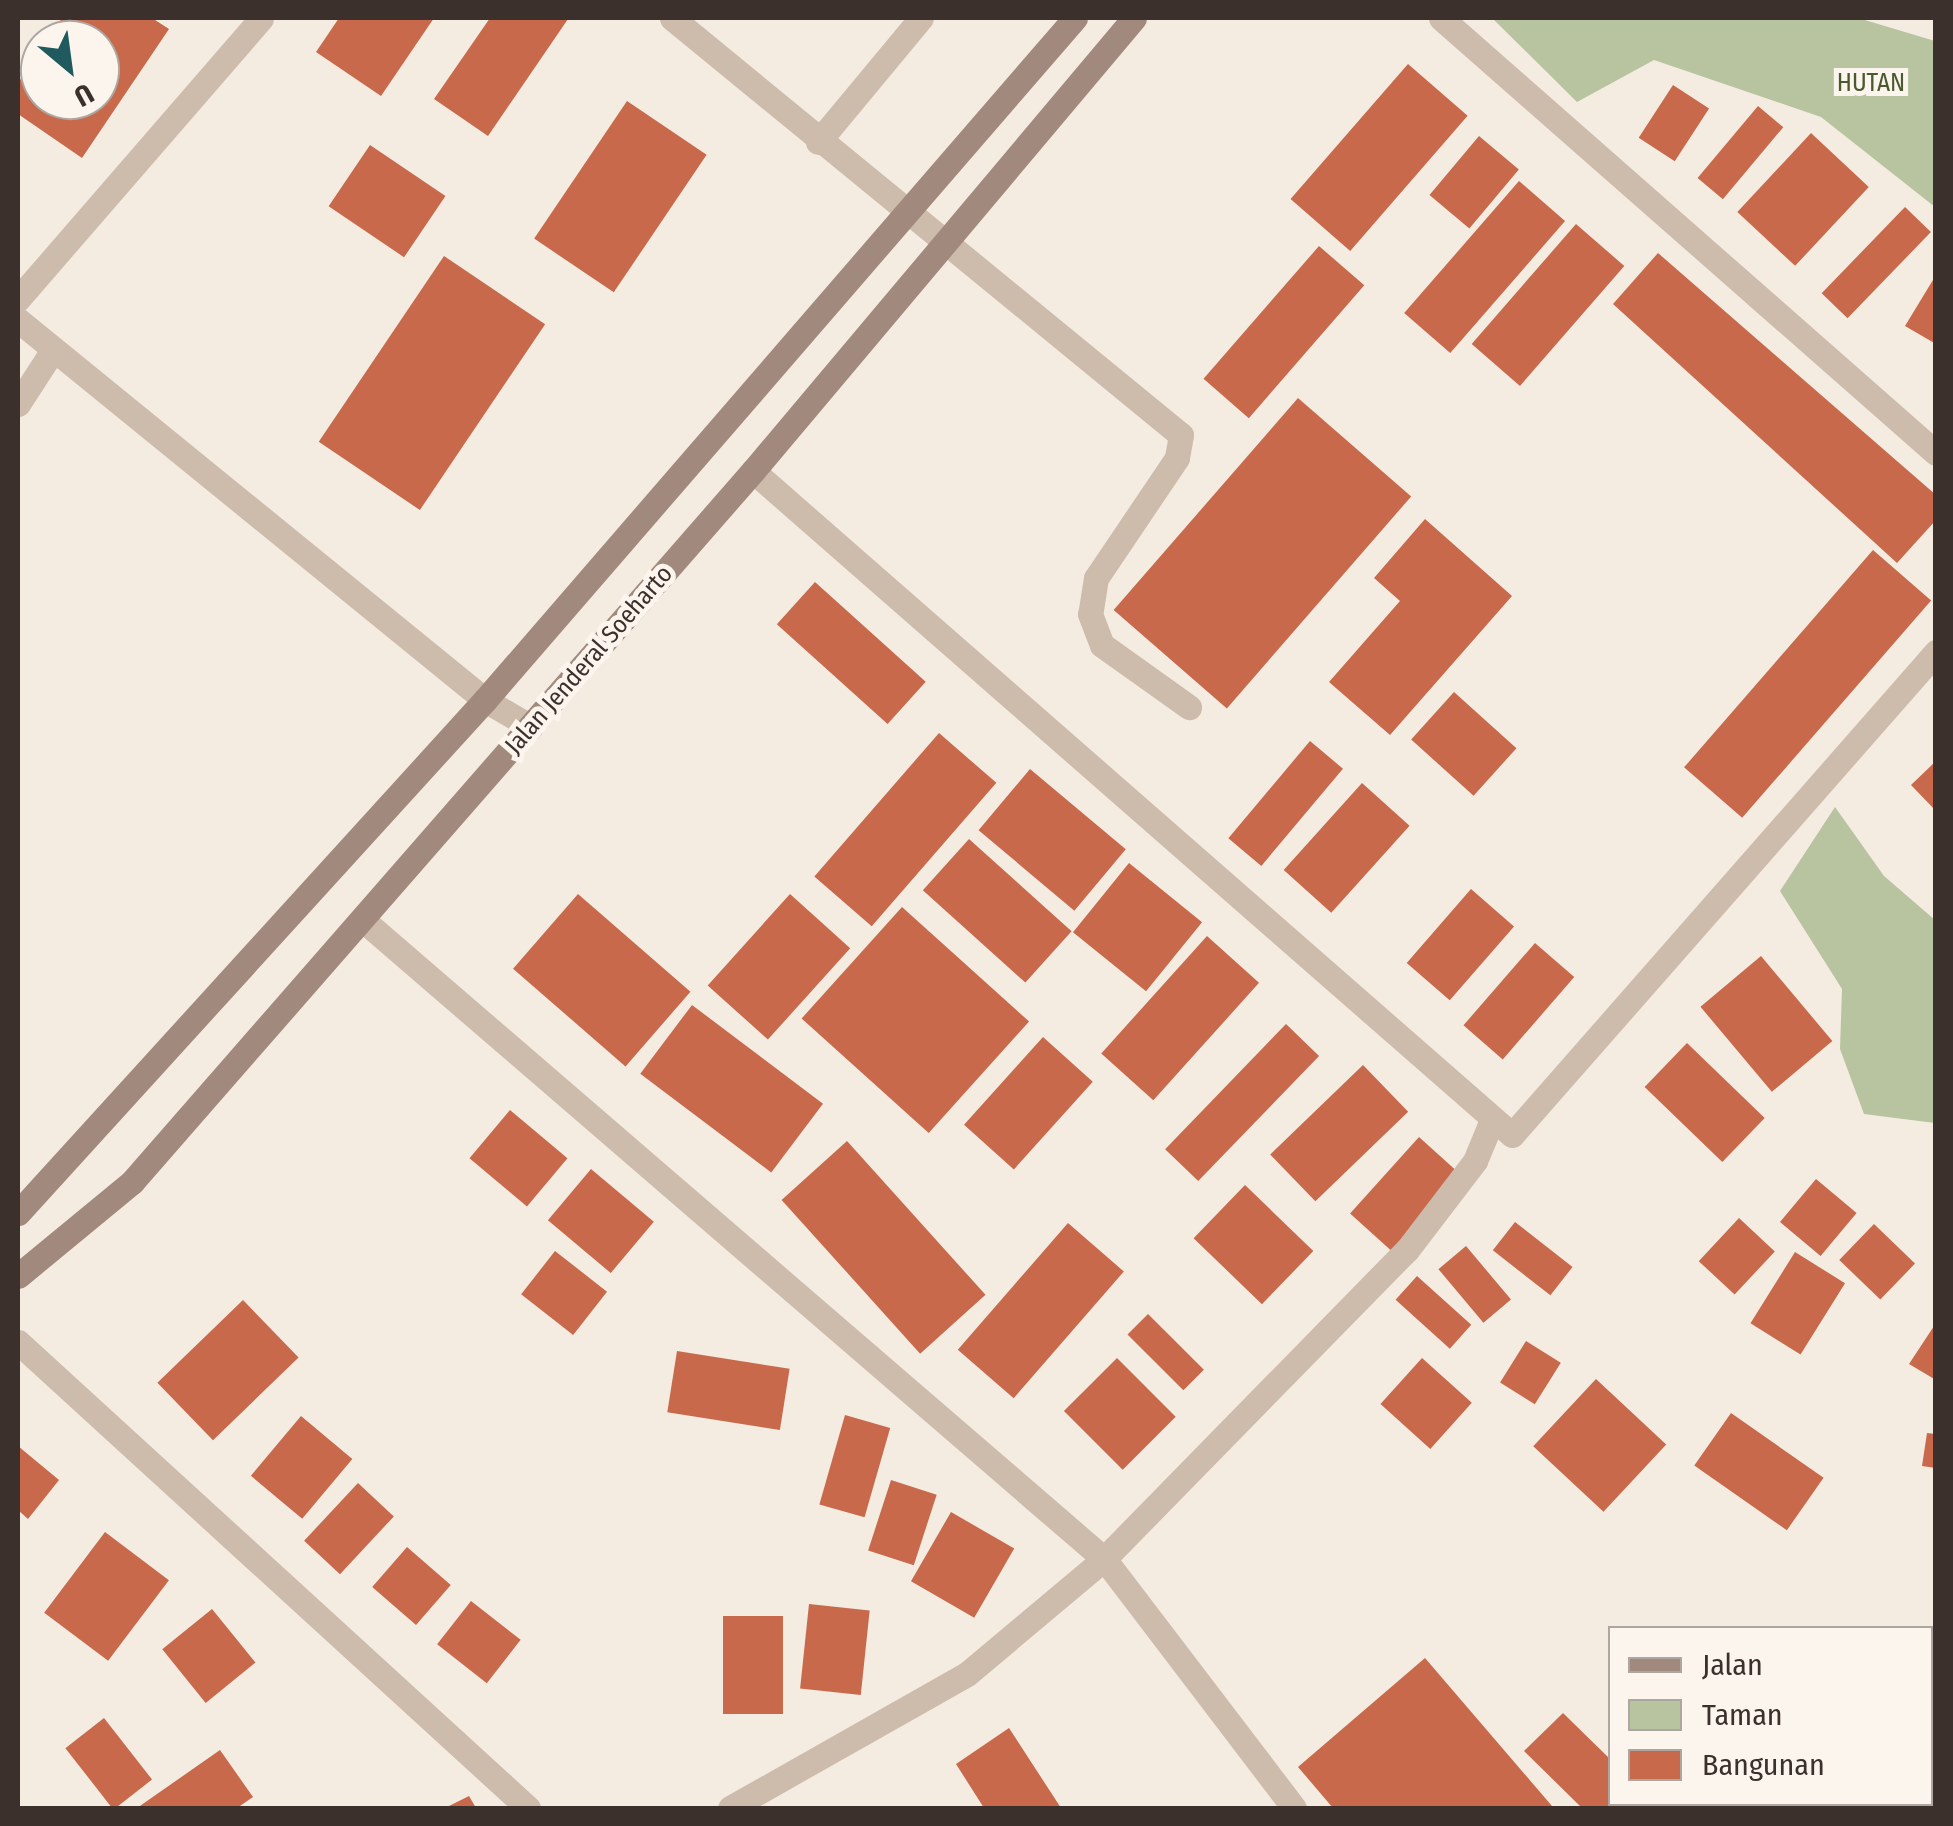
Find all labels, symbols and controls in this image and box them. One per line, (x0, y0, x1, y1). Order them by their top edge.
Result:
north arrow (20, 20, 120, 120)
park label: HUTAN (1837, 68, 1905, 98)
text: U (69, 77, 99, 113)
street label: Jalan Jenderal Soeharto (499, 560, 679, 760)
legend (1608, 1626, 1933, 1806)
text: Jalan (1702, 1647, 1763, 1683)
text: Taman (1702, 1697, 1783, 1733)
text: Bangunan (1702, 1747, 1825, 1783)

